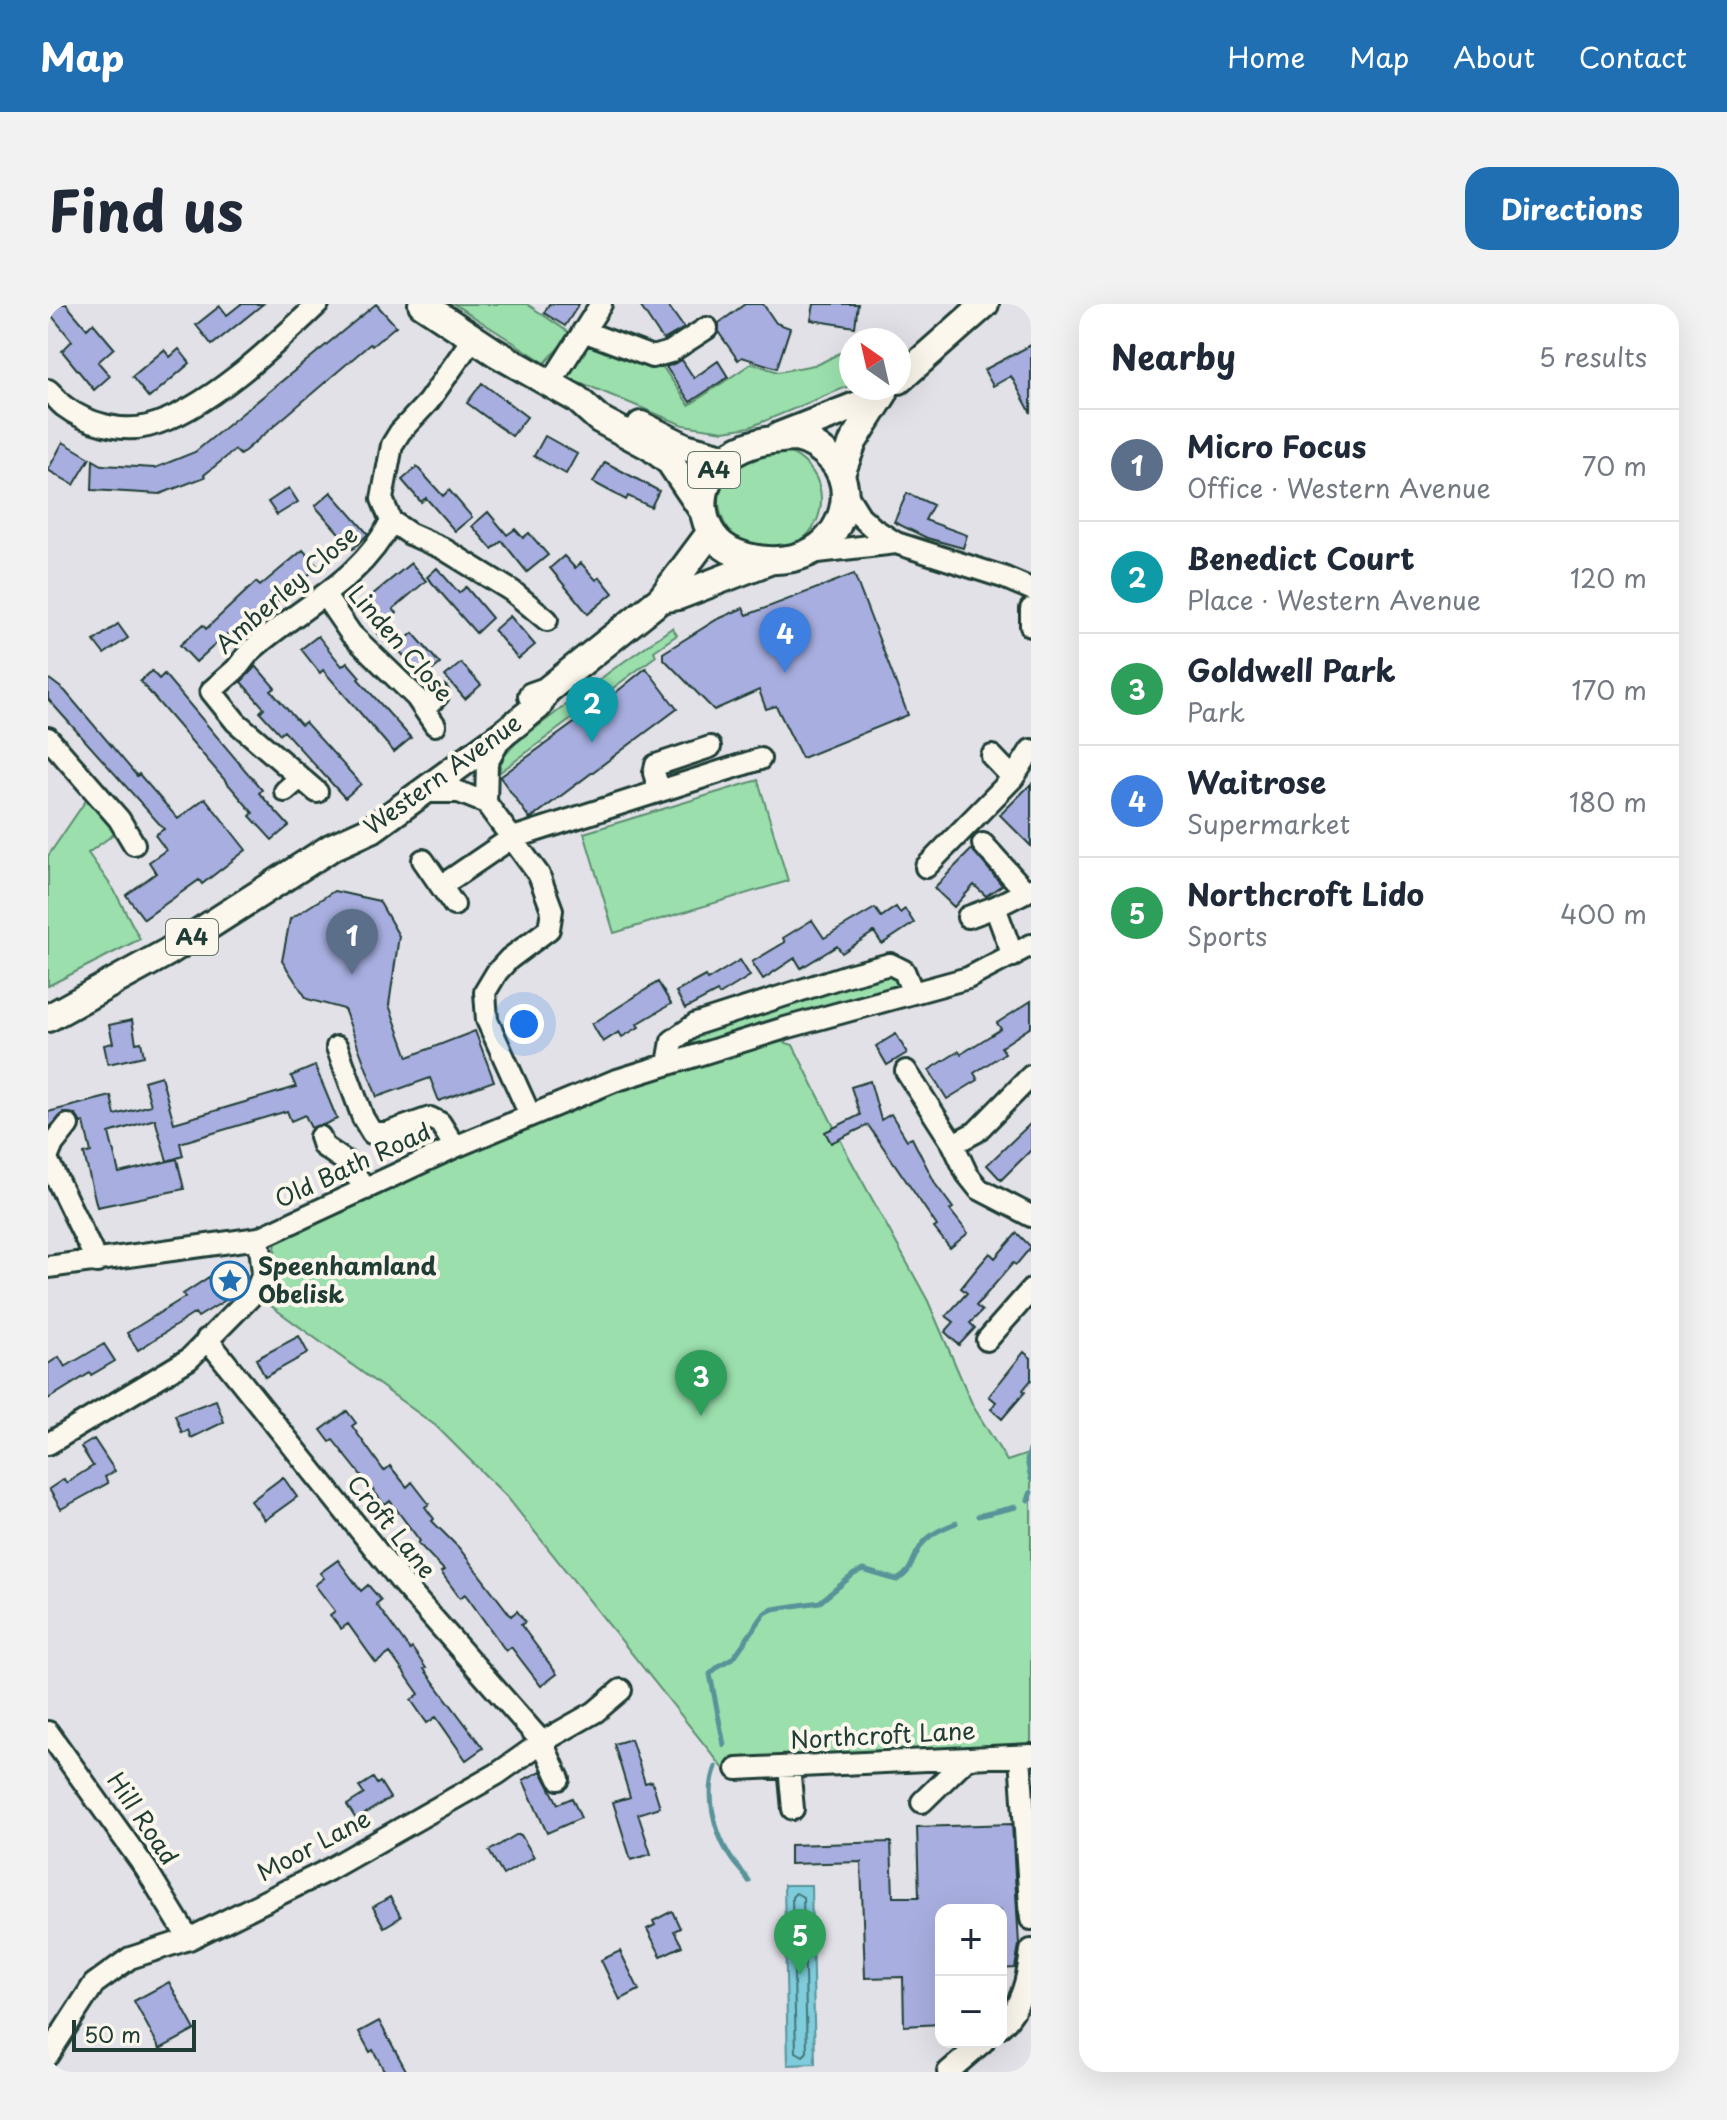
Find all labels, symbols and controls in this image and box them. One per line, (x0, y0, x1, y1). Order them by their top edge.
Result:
text: Map (40, 28, 124, 85)
text: Home (1227, 35, 1305, 78)
text: Map (1349, 35, 1409, 78)
text: About (1453, 35, 1535, 78)
text: Contact (1579, 35, 1687, 78)
text: Find us (48, 166, 244, 251)
button: Directions (1465, 167, 1679, 250)
north arrow (839, 328, 911, 400)
text: Nearby (1111, 330, 1236, 382)
text: 5 results (1539, 337, 1647, 376)
text: Micro Focus (1187, 423, 1366, 468)
text: 1 (1131, 446, 1143, 485)
text: 70 m (1582, 446, 1647, 485)
road number: A4 (688, 452, 740, 488)
text: Office · Western Avenue (1187, 468, 1491, 507)
street label: Amberley Close (206, 516, 365, 661)
text: Benedict Court (1187, 535, 1415, 580)
text: 2 (1128, 558, 1146, 597)
text: 120 m (1570, 558, 1647, 597)
street label: Linden Close (341, 577, 462, 709)
text: Place · Western Avenue (1187, 580, 1481, 619)
pin: 4 (759, 607, 811, 673)
text: Goldwell Park (1187, 647, 1396, 692)
text: 3 (1128, 670, 1146, 709)
text: 170 m (1572, 670, 1647, 709)
pin: 2 (566, 677, 618, 743)
text: Park (1187, 692, 1245, 731)
street label: Western Avenue (356, 704, 528, 843)
text: Waitrose (1187, 759, 1326, 804)
text: 4 (1128, 782, 1146, 821)
text: 180 m (1569, 782, 1647, 821)
text: Supermarket (1187, 804, 1350, 843)
text: Northcroft Lido (1187, 871, 1424, 916)
text: 5 (1129, 894, 1145, 933)
text: 400 m (1560, 894, 1647, 933)
pin: 1 (326, 909, 378, 975)
text: Sports (1187, 916, 1267, 955)
road number: A4 (166, 919, 218, 955)
your location (504, 1004, 544, 1044)
street label: Old Bath Road (268, 1112, 436, 1216)
place label: Speenhamland Obelisk (258, 1247, 437, 1311)
place icon: Speenhamland Obelisk (209, 1260, 251, 1302)
pin: 3 (675, 1350, 727, 1416)
street label: Croft Lane (340, 1466, 446, 1585)
street label: Northcroft Lane (789, 1711, 976, 1757)
street label: Hill Road (99, 1764, 188, 1872)
street label: Moor Lane (250, 1799, 376, 1889)
map controls (935, 1904, 1007, 2048)
button: + (935, 1904, 1007, 1976)
pin: 5 (774, 1909, 826, 1975)
button: − (935, 1976, 1007, 2048)
scale bar (72, 2016, 196, 2052)
text: 50 m (84, 2017, 141, 2050)

